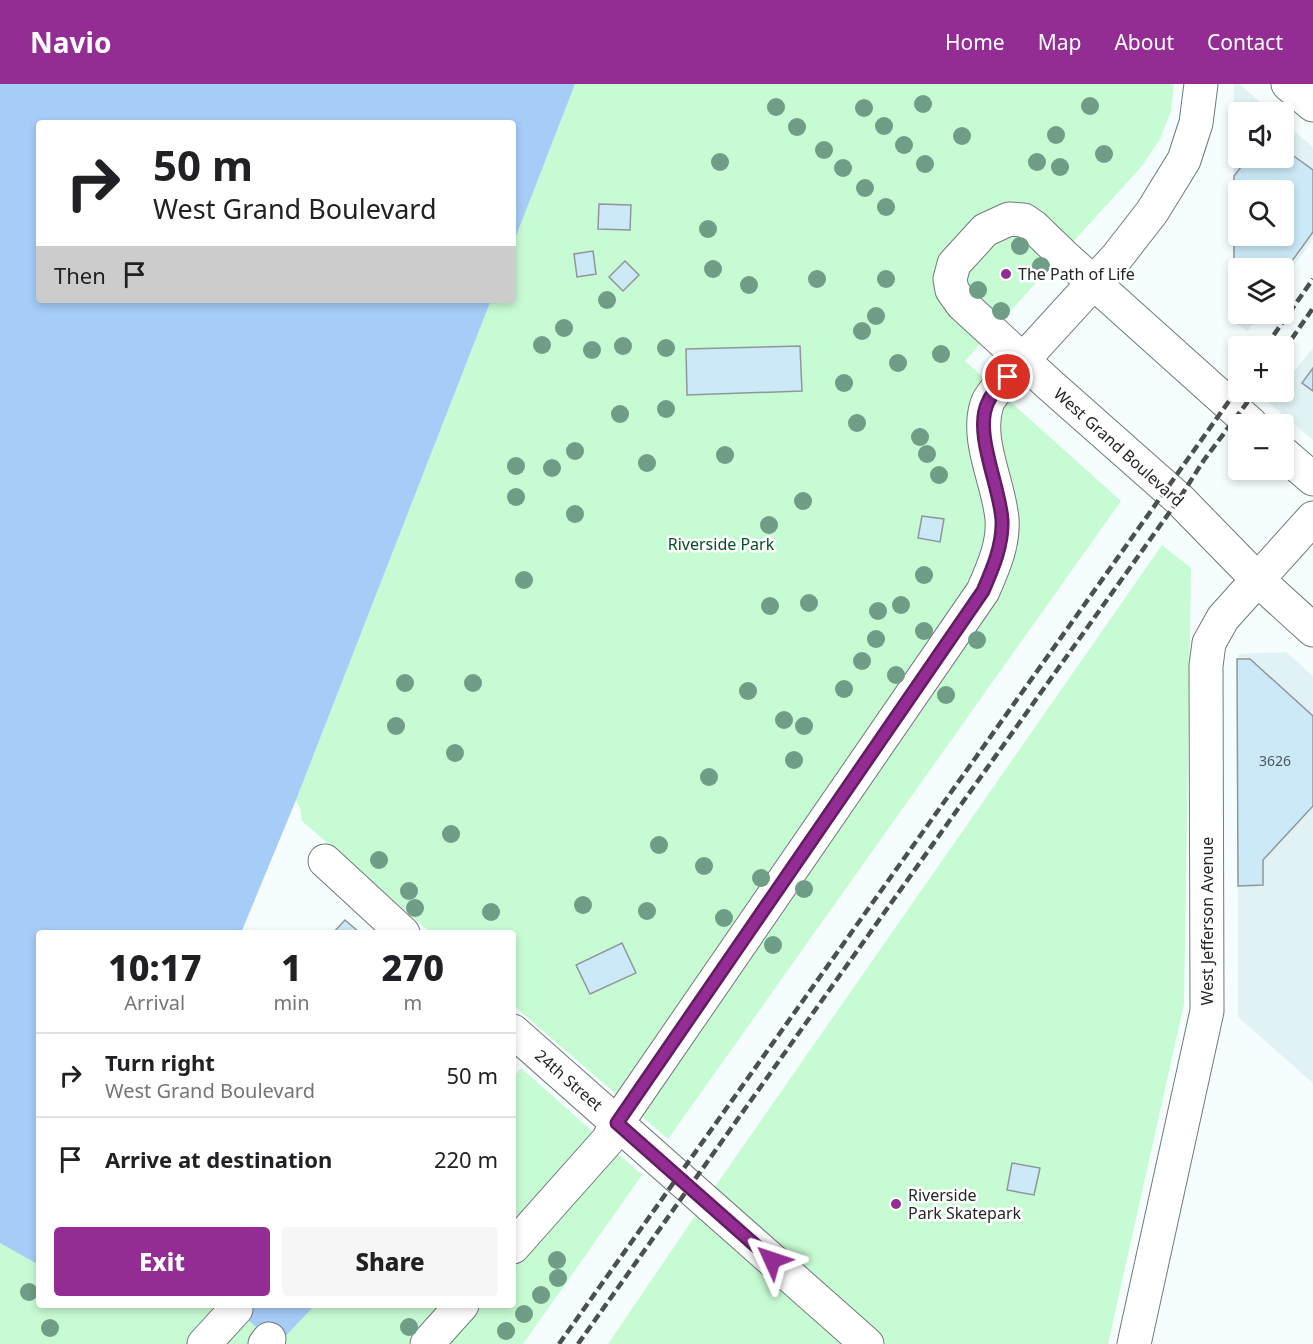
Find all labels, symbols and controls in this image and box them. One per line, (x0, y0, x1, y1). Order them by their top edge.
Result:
text: Navio (30, 23, 111, 61)
text: Home (945, 28, 1005, 56)
text: Map (1038, 28, 1081, 56)
text: About (1114, 28, 1174, 56)
text: Contact (1207, 28, 1283, 56)
map controls (1228, 102, 1294, 480)
button: sound (1228, 102, 1294, 168)
text: 50 m (153, 136, 253, 193)
icon: right (54, 144, 132, 222)
button: search (1228, 180, 1294, 246)
text: West Grand Boulevard (153, 190, 437, 227)
icon: arrive (118, 258, 151, 291)
button: layers (1228, 258, 1294, 324)
text: Then (54, 260, 106, 290)
place label: The Path of Life (1018, 263, 1135, 285)
marker: The Path of Life (999, 267, 1013, 281)
button: + (1228, 336, 1294, 402)
pin (982, 351, 1033, 402)
icon: arrive (991, 360, 1024, 393)
street label: West Grand Boulevard (1049, 383, 1189, 511)
button: − (1228, 414, 1294, 480)
park label: Riverside Park (668, 533, 775, 555)
house number: 3626 (1259, 751, 1291, 770)
street label: West Jefferson Avenue (1196, 837, 1218, 1005)
text: 10:17 (108, 943, 201, 992)
text: 1 (281, 943, 302, 992)
text: 270 (382, 943, 444, 992)
text: Arrival (124, 989, 185, 1016)
text: min (273, 989, 310, 1016)
text: m (403, 989, 422, 1016)
street label: 24th Street (531, 1045, 608, 1116)
text: Turn right (105, 1047, 215, 1077)
icon: right (54, 1059, 87, 1092)
text: 50 m (447, 1060, 498, 1090)
text: West Grand Boulevard (105, 1077, 315, 1104)
icon: arrive (54, 1143, 87, 1176)
text: Arrive at destination (105, 1144, 332, 1174)
text: 220 m (434, 1144, 498, 1174)
place label: Riverside Park Skatepark (908, 1184, 1021, 1224)
marker: Riverside Park Skatepark (889, 1197, 903, 1211)
button: Exit (54, 1227, 270, 1296)
button: Share (282, 1227, 498, 1296)
position arrow (740, 1228, 804, 1292)

